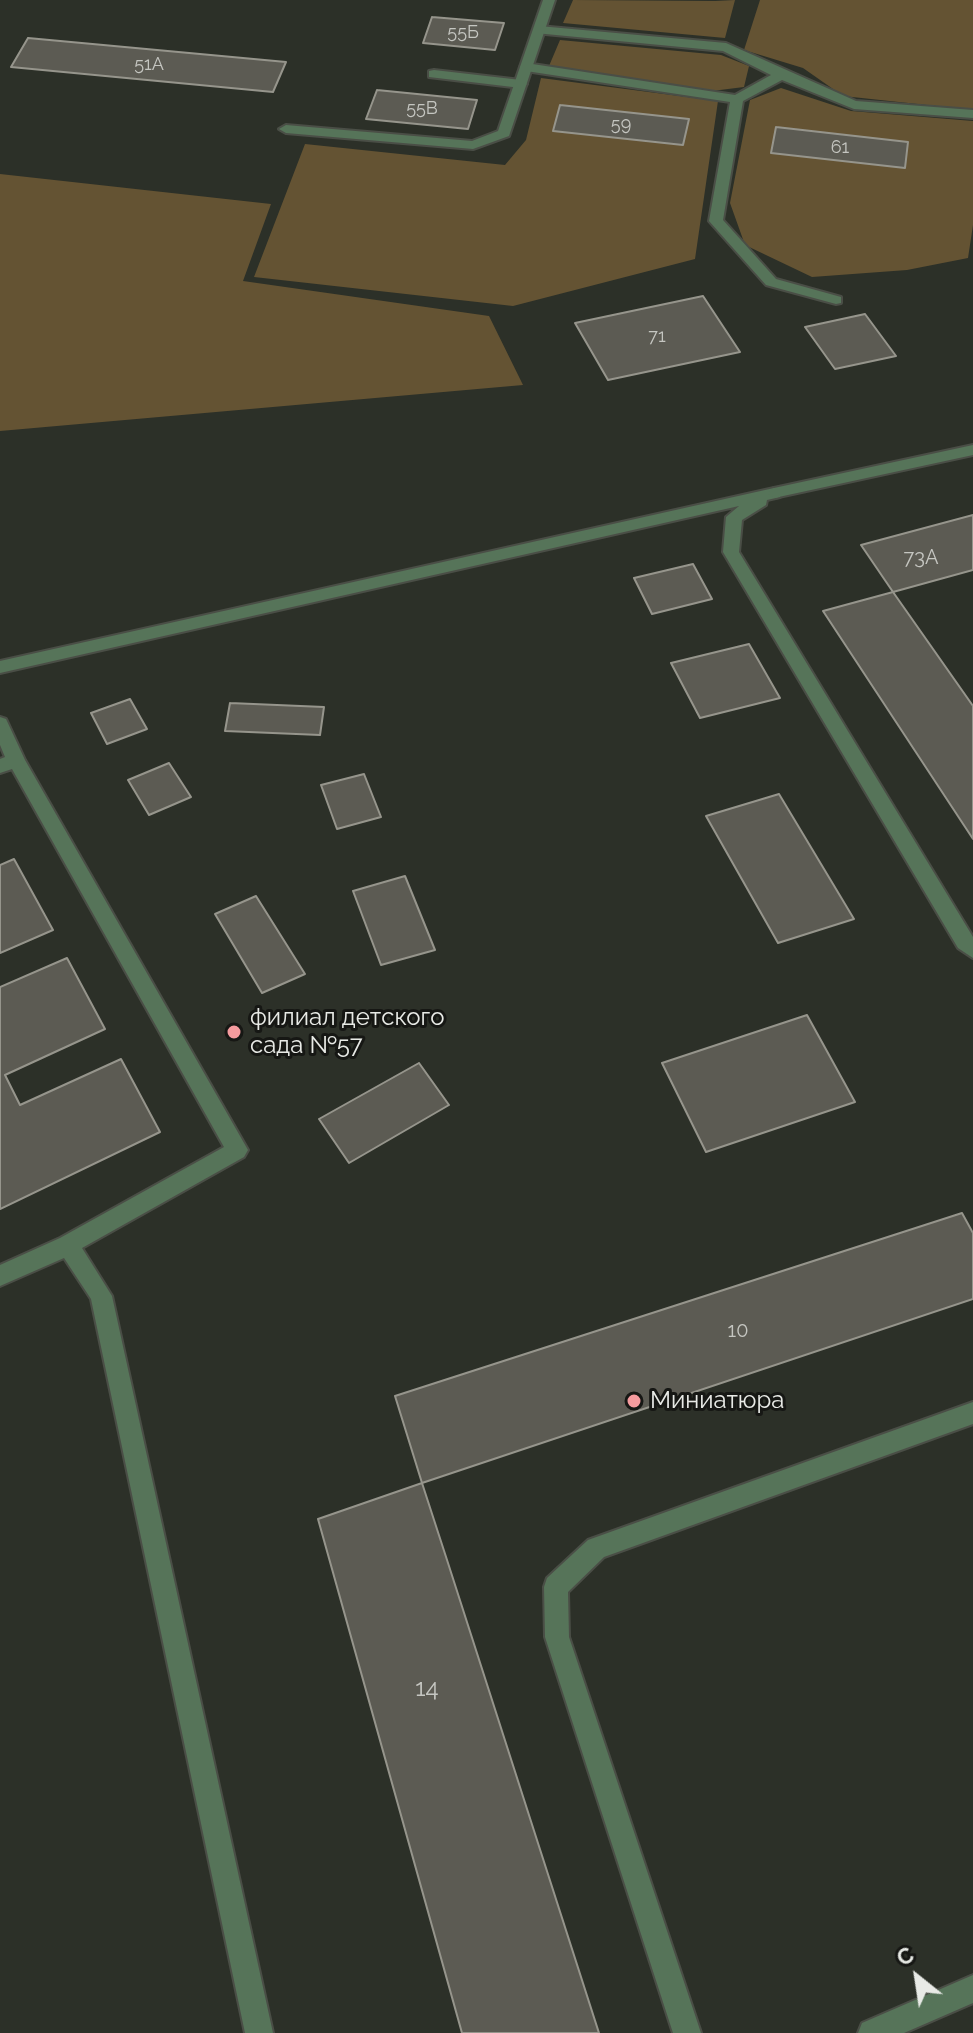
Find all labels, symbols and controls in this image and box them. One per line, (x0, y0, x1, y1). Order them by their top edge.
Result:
house number: 55Б (447, 22, 479, 44)
house number: 51А (134, 54, 164, 76)
house number: 55В (406, 98, 438, 120)
house number: 59 (611, 114, 631, 136)
house number: 61 (831, 137, 849, 159)
house number: 71 (648, 326, 666, 348)
house number: 73А (904, 546, 938, 570)
place label: филиал детского сада №57 (250, 1004, 445, 1060)
marker: филиал детского сада №57 (225, 1023, 243, 1041)
house number: 10 (728, 1319, 748, 1343)
place label: Миниатюра (650, 1387, 784, 1415)
marker: Миниатюра (625, 1392, 643, 1410)
house number: 14 (415, 1675, 439, 1703)
north arrow (877, 1937, 957, 2017)
text: С (892, 1941, 918, 1971)

